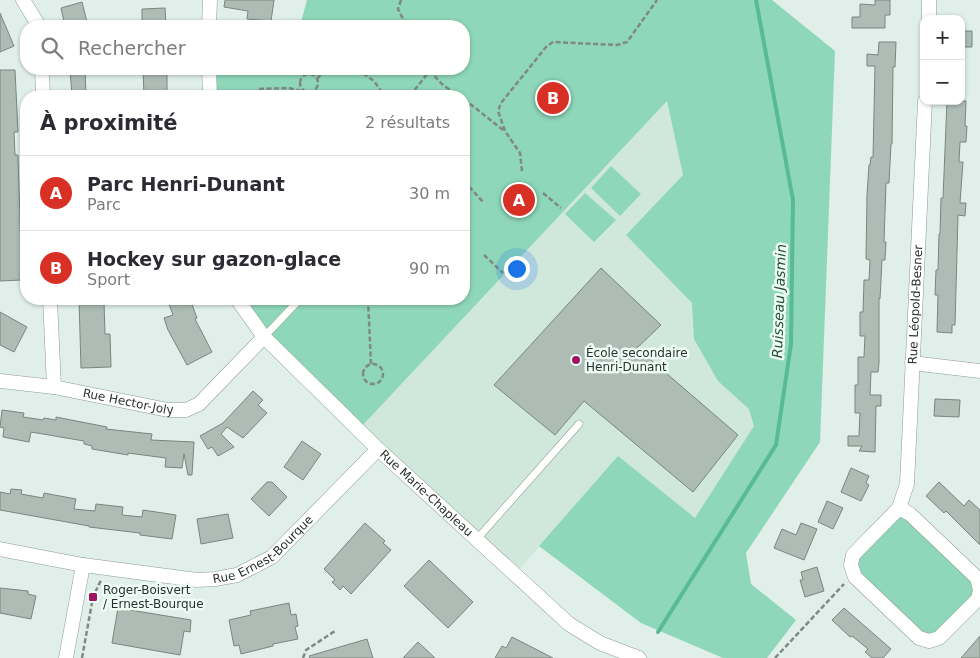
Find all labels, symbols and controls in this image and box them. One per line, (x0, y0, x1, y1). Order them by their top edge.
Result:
map controls (920, 15, 965, 105)
button: + (920, 15, 965, 60)
search box (20, 20, 470, 75)
icon: search (38, 34, 66, 62)
text: Rechercher (78, 37, 186, 59)
button: − (920, 60, 965, 105)
pin: B (537, 79, 569, 117)
text: À proximité (40, 111, 177, 135)
text: 2 résultats (365, 113, 450, 132)
text: Parc Henri-Dunant (87, 173, 285, 195)
pin: A (503, 181, 535, 219)
text: A (50, 184, 62, 203)
text: 30 m (409, 184, 450, 203)
text: Parc (87, 195, 121, 214)
water label: Ruisseau Jasmin (769, 244, 789, 358)
street label: Rue Léopold-Besner (906, 244, 925, 365)
text: Hockey sur gazon-glace (87, 248, 341, 270)
your location (504, 256, 530, 282)
text: B (50, 259, 62, 278)
text: 90 m (409, 259, 450, 278)
text: Sport (87, 270, 130, 289)
place label: École secondaire Henri-Dunant (586, 345, 688, 374)
marker: École secondaire Henri-Dunant (570, 354, 582, 366)
street label: Rue Hector-Joly (82, 386, 173, 417)
street label: Rue Marie-Chapleau (377, 447, 476, 539)
street label: Rue Ernest-Bourque (212, 513, 316, 586)
place label: Roger-Boisvert / Ernest-Bourque (103, 583, 204, 611)
marker: Roger-Boisvert / Ernest-Bourque (87, 591, 99, 603)

